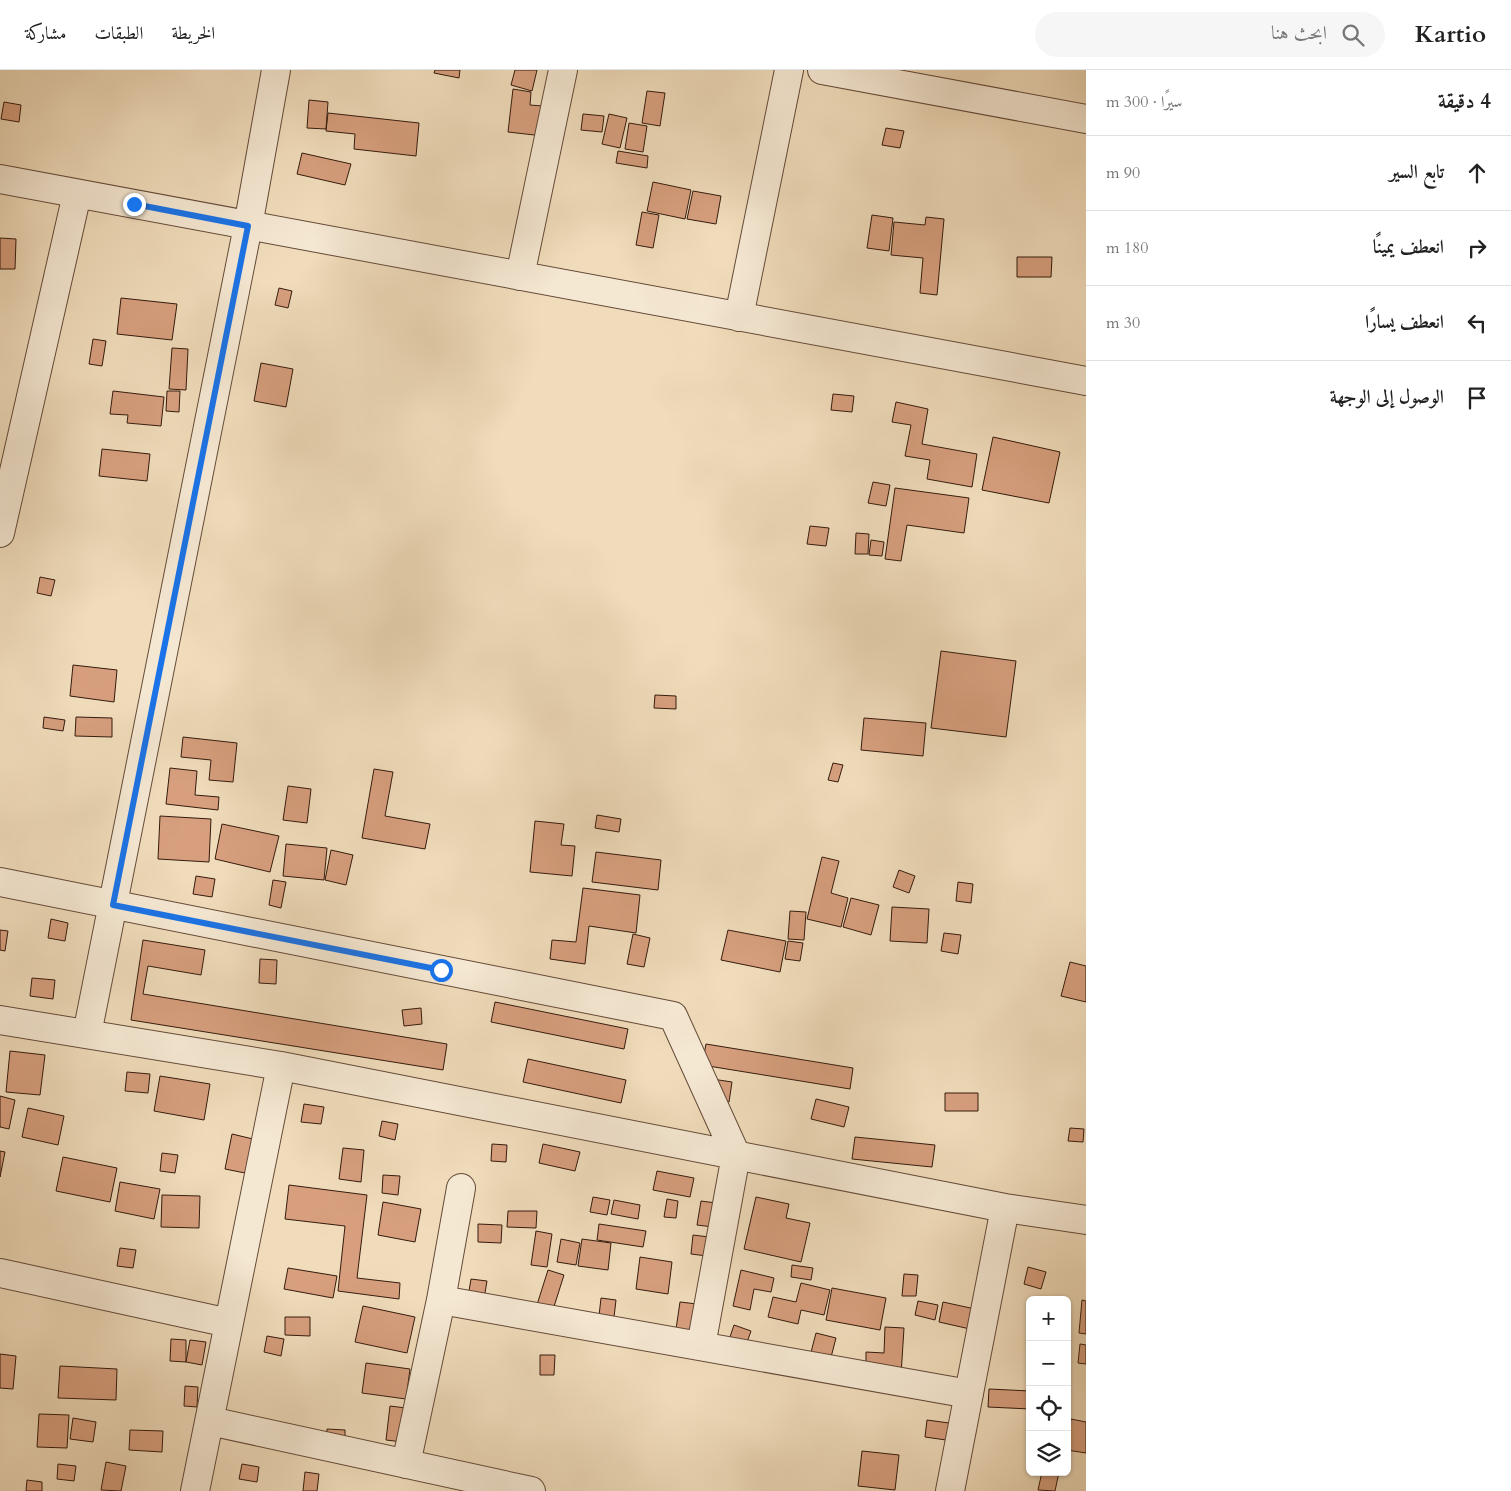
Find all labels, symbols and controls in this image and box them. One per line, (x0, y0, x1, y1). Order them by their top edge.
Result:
search box (1035, 12, 1385, 57)
text: Kartio (1415, 18, 1486, 51)
text: ابحث هنا (1271, 20, 1327, 46)
text: مشاركة (25, 21, 66, 46)
text: الطبقات (94, 21, 143, 46)
text: الخريطة (171, 21, 215, 46)
icon: search (1339, 21, 1367, 49)
text: 4 دقيقة (1438, 87, 1491, 116)
text: سيرًا · 300 m (1106, 91, 1182, 113)
text: تابع السير (1389, 159, 1444, 185)
icon: ahead (1463, 159, 1491, 187)
text: 90 m (1106, 162, 1140, 184)
route end (123, 193, 146, 216)
text: انعطف يمينًا (1373, 234, 1444, 260)
icon: right (1463, 234, 1491, 262)
text: 180 m (1106, 237, 1148, 259)
text: انعطف يسارًا (1365, 309, 1444, 335)
icon: left (1463, 309, 1491, 337)
text: 30 m (1106, 312, 1140, 334)
text: الوصول إلى الوجهة (1330, 384, 1444, 410)
icon: arrive (1463, 384, 1491, 412)
route start (430, 959, 453, 982)
map controls (1026, 1296, 1071, 1476)
button: + (1026, 1296, 1071, 1341)
button: − (1026, 1341, 1071, 1386)
button: locate (1026, 1386, 1071, 1431)
button: layers (1026, 1431, 1071, 1476)

